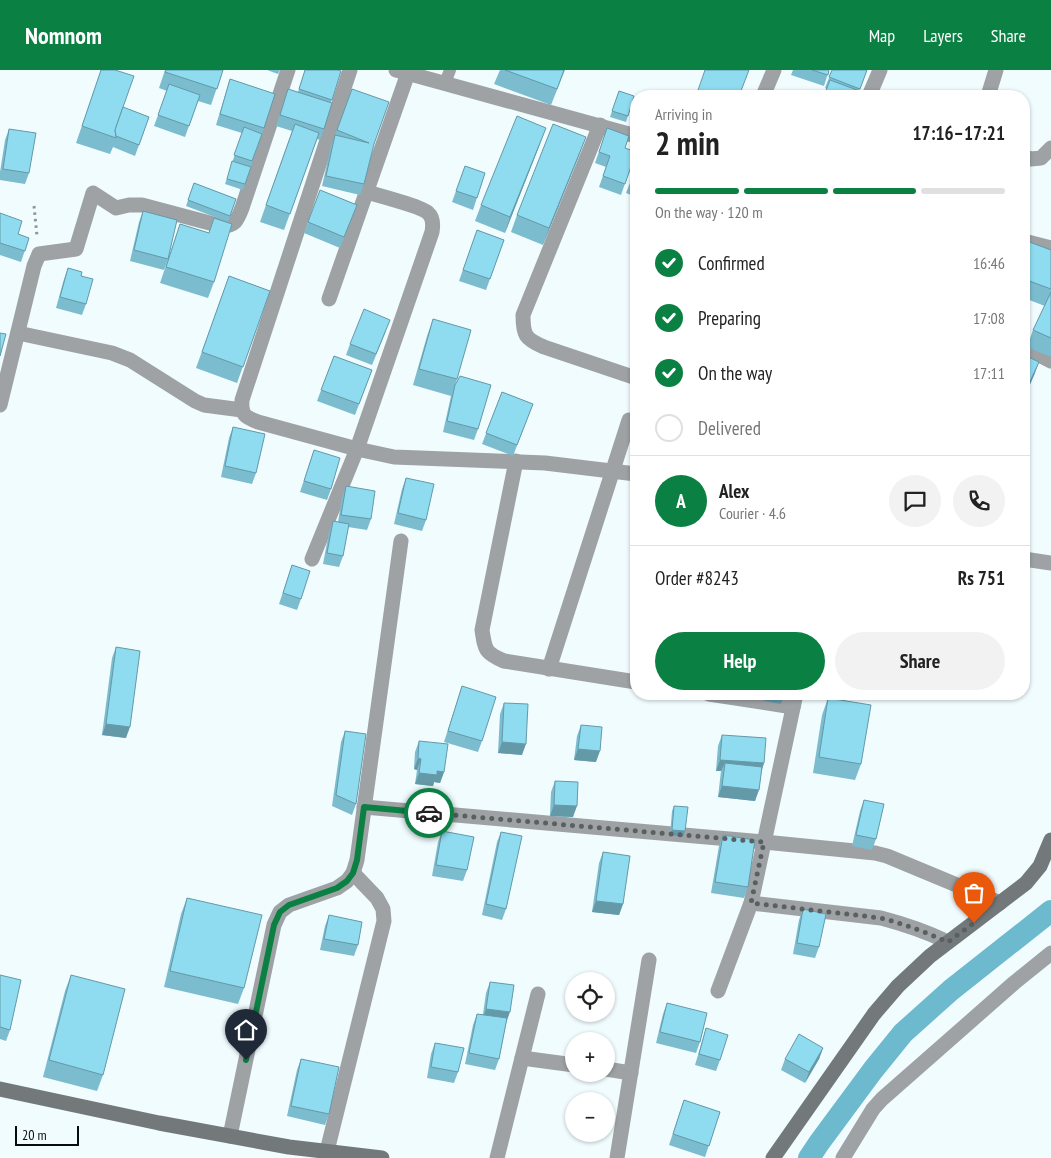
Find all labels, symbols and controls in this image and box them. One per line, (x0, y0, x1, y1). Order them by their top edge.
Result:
text: Nomnom (25, 20, 102, 51)
text: Map (869, 24, 895, 47)
text: Layers (923, 24, 963, 47)
text: Share (991, 24, 1026, 47)
text: Arriving in (655, 104, 712, 124)
text: 17:16–17:21 (912, 121, 1005, 145)
text: 2 min (655, 122, 720, 164)
text: On the way · 120 m (655, 202, 763, 222)
icon: check (655, 249, 683, 277)
text: Confirmed (698, 251, 765, 275)
text: 16:46 (973, 253, 1005, 273)
icon: check (655, 304, 683, 332)
text: Preparing (698, 306, 761, 330)
text: 17:08 (973, 308, 1005, 328)
icon: check (655, 359, 683, 387)
text: On the way (698, 361, 772, 385)
text: 17:11 (973, 363, 1005, 383)
text: Delivered (698, 416, 761, 440)
button: chat (889, 475, 941, 527)
button: phone (953, 475, 1005, 527)
text: Alex (719, 479, 749, 503)
text: A (676, 489, 686, 513)
text: Courier · 4.6 (719, 503, 786, 523)
text: Order #8243 (655, 566, 739, 590)
text: Rs 751 (958, 566, 1005, 590)
button: Help (655, 632, 825, 690)
button: Share (835, 632, 1005, 690)
courier (404, 788, 454, 838)
icon: car (415, 799, 443, 827)
pin (953, 872, 995, 923)
icon: bag (960, 879, 988, 907)
map controls (565, 972, 615, 1142)
button: locate (565, 972, 615, 1022)
pin (225, 1009, 267, 1060)
icon: home (232, 1016, 260, 1044)
button: + (565, 1032, 615, 1082)
button: − (565, 1092, 615, 1142)
scale bar (15, 1123, 79, 1146)
text: 20 m (22, 1126, 47, 1144)

